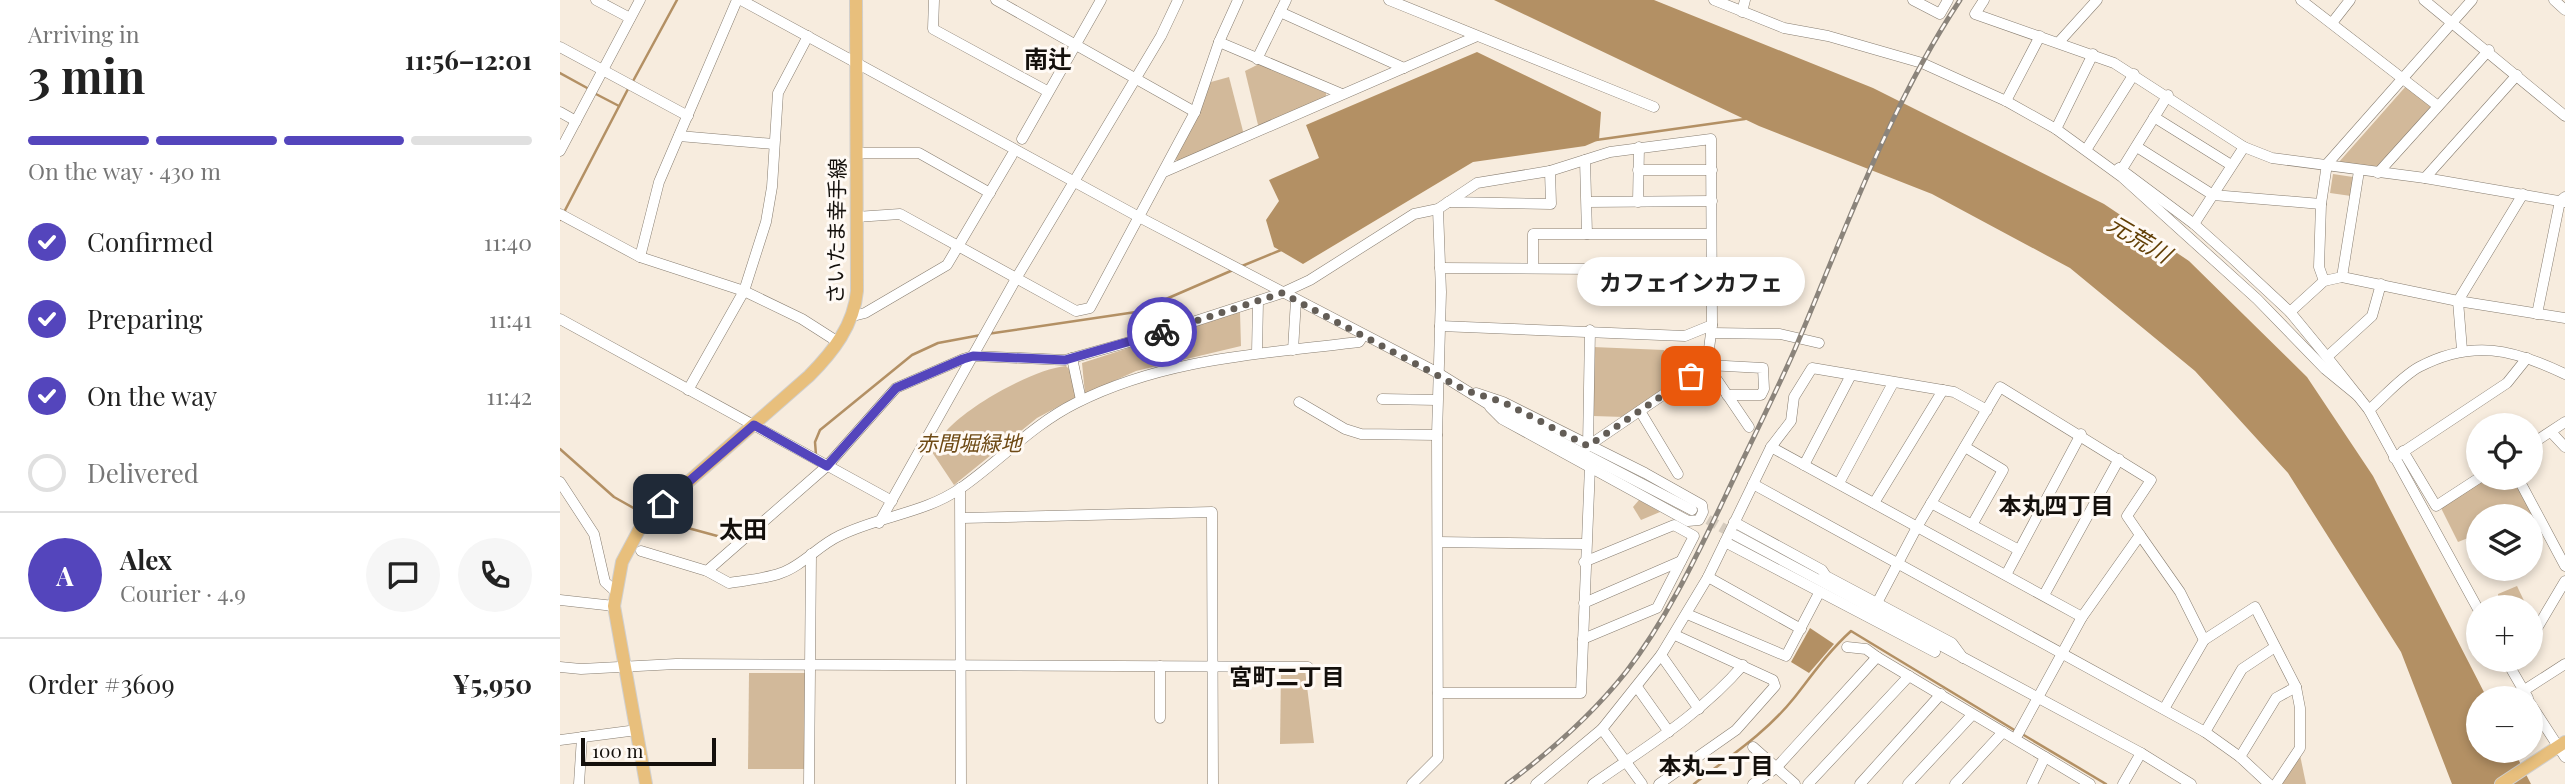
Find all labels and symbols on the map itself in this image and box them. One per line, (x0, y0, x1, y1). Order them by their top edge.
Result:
district label: 南辻 (1024, 42, 1072, 74)
street label: さいたま幸手線 (820, 158, 850, 304)
water label: 元荒川 (2102, 207, 2180, 271)
callout: カフェインカフェ (1577, 257, 1805, 306)
courier (1127, 297, 1197, 367)
pin (1661, 346, 1721, 406)
park label: 赤間堀緑地 (917, 428, 1023, 456)
pin (633, 474, 693, 534)
district label: 本丸四丁目 (1999, 489, 2114, 520)
district label: 太田 (719, 512, 767, 544)
district label: 宮町二丁目 (1230, 660, 1345, 691)
scale bar (581, 735, 716, 767)
district label: 本丸二丁目 (1659, 749, 1774, 780)

